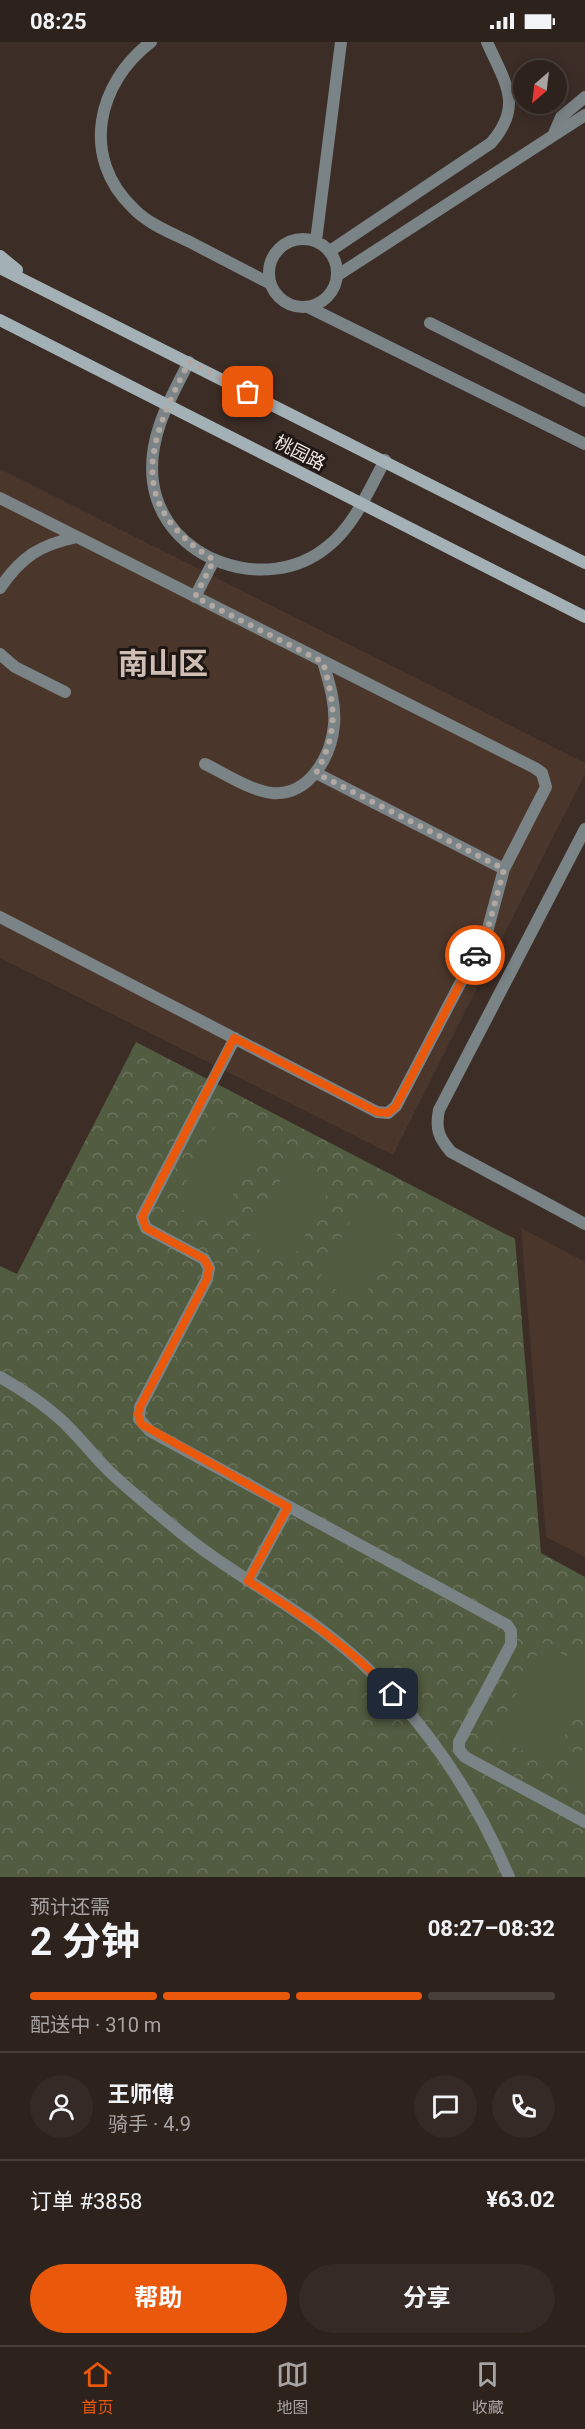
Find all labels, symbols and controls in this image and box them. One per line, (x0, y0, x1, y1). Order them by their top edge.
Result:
text: 08:25 (30, 9, 87, 34)
north arrow (513, 60, 567, 114)
map controls (513, 60, 567, 114)
pin (222, 366, 273, 417)
icon: bag (231, 375, 264, 408)
street label: 桃园路 (271, 431, 329, 474)
district label: 南山区 (118, 646, 208, 681)
courier (445, 925, 505, 985)
icon: car (459, 939, 492, 972)
pin (367, 1668, 418, 1719)
icon: home (376, 1677, 409, 1710)
text: 预计还需 (30, 1895, 110, 1919)
text: 08:27–08:32 (428, 1916, 555, 1941)
text: 2 分钟 (30, 1919, 140, 1965)
text: 配送中 · 310 m (30, 2013, 161, 2037)
button: person (30, 2075, 93, 2138)
button: chat (414, 2075, 477, 2138)
button: phone (492, 2075, 555, 2138)
text: 王师傅 (108, 2082, 174, 2107)
text: 骑手 · 4.9 (108, 2112, 191, 2136)
text: ¥63.02 (486, 2187, 555, 2212)
text: 订单 #3858 (30, 2189, 142, 2214)
button: 帮助 (30, 2264, 287, 2333)
button: 分享 (299, 2264, 555, 2333)
tab: 首页 (81, 2358, 114, 2418)
tab: 地图 (276, 2358, 309, 2418)
tab: 收藏 (471, 2358, 504, 2418)

